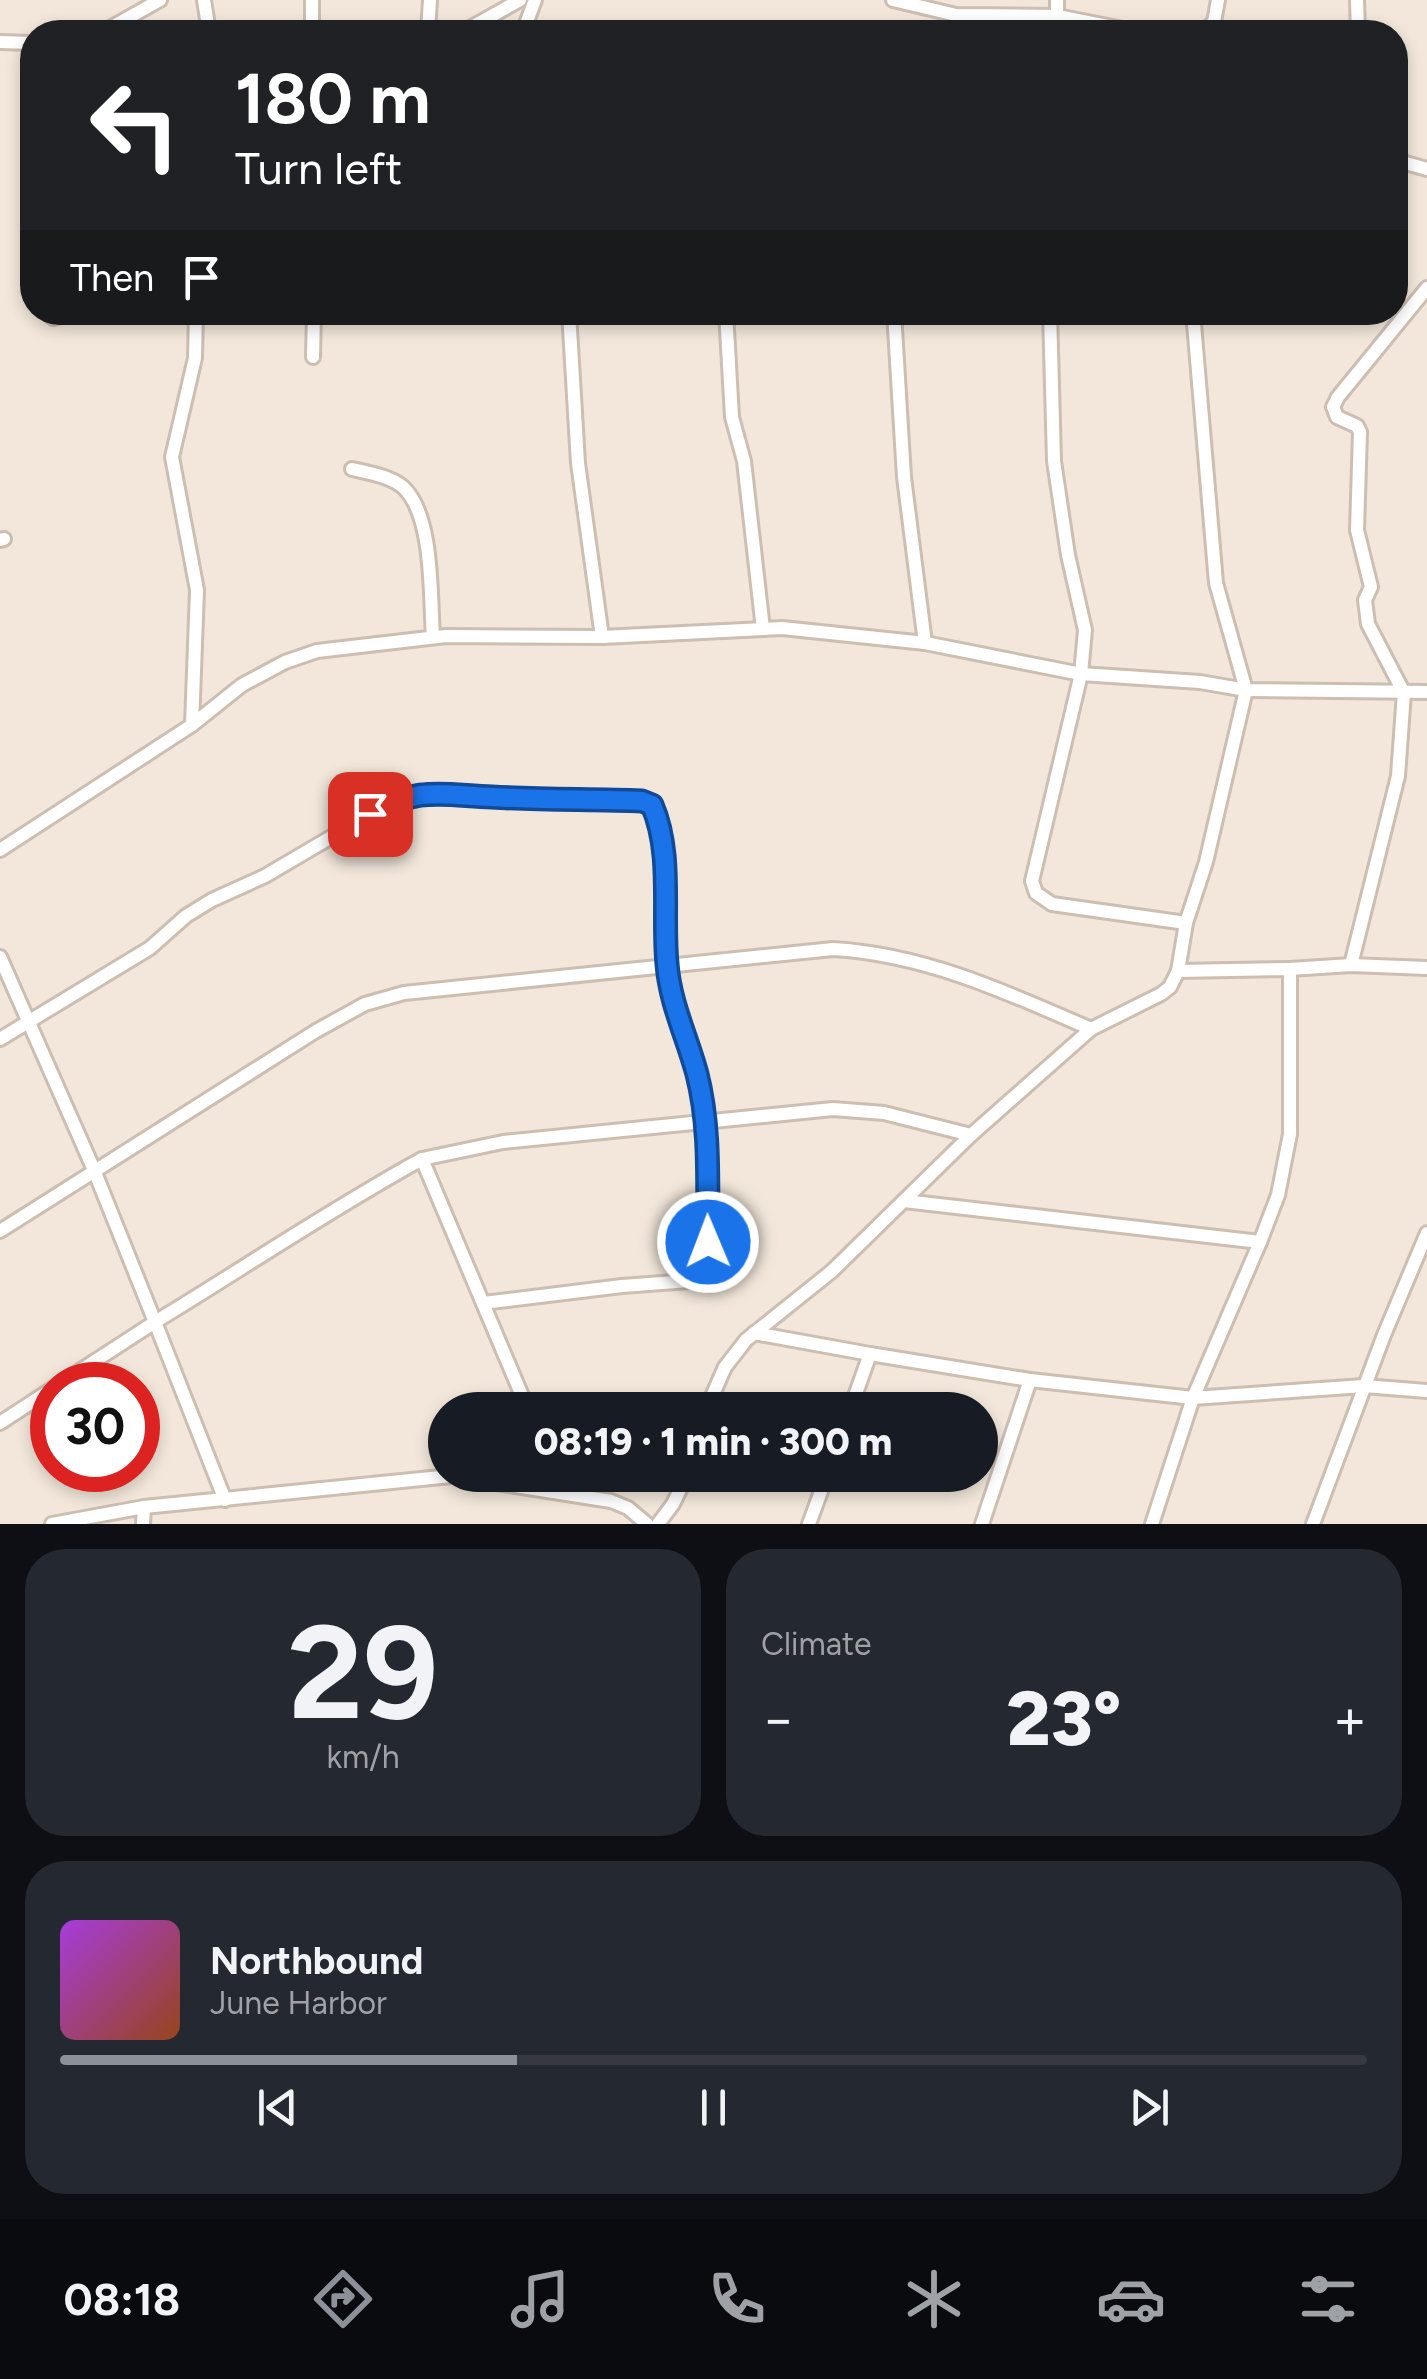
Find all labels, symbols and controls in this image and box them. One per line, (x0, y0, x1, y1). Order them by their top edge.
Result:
text: 180 m (235, 56, 430, 141)
icon: left (70, 60, 200, 190)
text: Turn left (235, 141, 402, 195)
icon: arrive (174, 250, 229, 305)
text: Then (70, 255, 154, 301)
pin (328, 772, 413, 857)
icon: arrive (343, 787, 398, 842)
position arrow (656, 1190, 760, 1294)
speed limit sign: 30 (30, 1362, 160, 1492)
text: 08:19 · 1 min · 300 m (534, 1419, 892, 1465)
text: 29 (288, 1595, 438, 1751)
text: Climate (761, 1625, 872, 1663)
text: 23° (1007, 1674, 1121, 1764)
text: − (761, 1686, 795, 1752)
text: + (1333, 1686, 1367, 1752)
text: km/h (326, 1738, 400, 1776)
text: Northbound (210, 1938, 423, 1984)
text: June Harbor (210, 1984, 387, 2022)
icon: previous (250, 2080, 305, 2135)
icon: pause (686, 2080, 741, 2135)
icon: next (1122, 2080, 1177, 2135)
icon: directions (308, 2264, 378, 2334)
icon: music (505, 2264, 575, 2334)
icon: phone (702, 2264, 772, 2334)
icon: climate (899, 2264, 969, 2334)
icon: car (1096, 2264, 1166, 2334)
icon: filters (1293, 2264, 1363, 2334)
text: 08:18 (64, 2272, 180, 2326)

